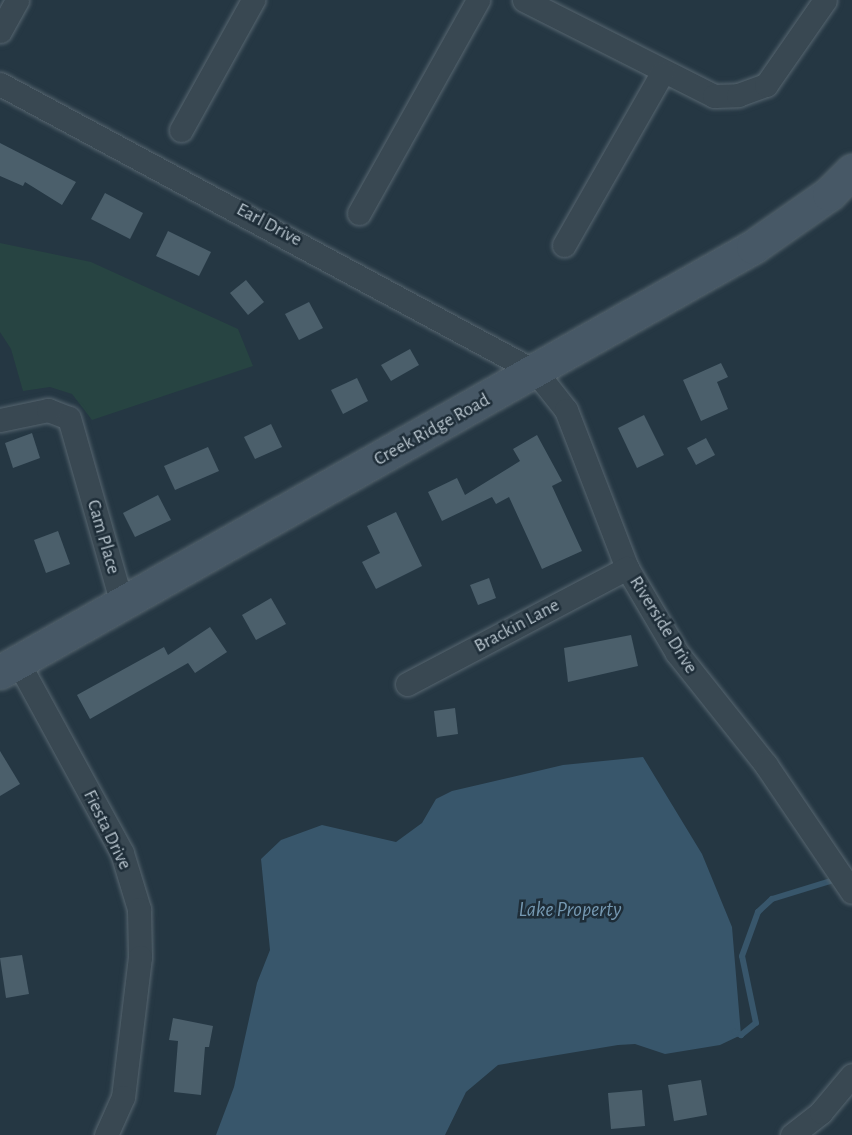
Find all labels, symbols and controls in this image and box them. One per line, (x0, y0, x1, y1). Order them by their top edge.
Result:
street label: Earl Drive (232, 198, 306, 252)
street label: Creek Ridge Road (370, 389, 494, 471)
street label: Cam Place (82, 497, 124, 577)
street label: Riverside Drive (624, 572, 702, 678)
street label: Brackin Lane (470, 594, 564, 658)
street label: Fiesta Drive (78, 786, 136, 874)
water label: Lake Property (519, 897, 621, 923)

